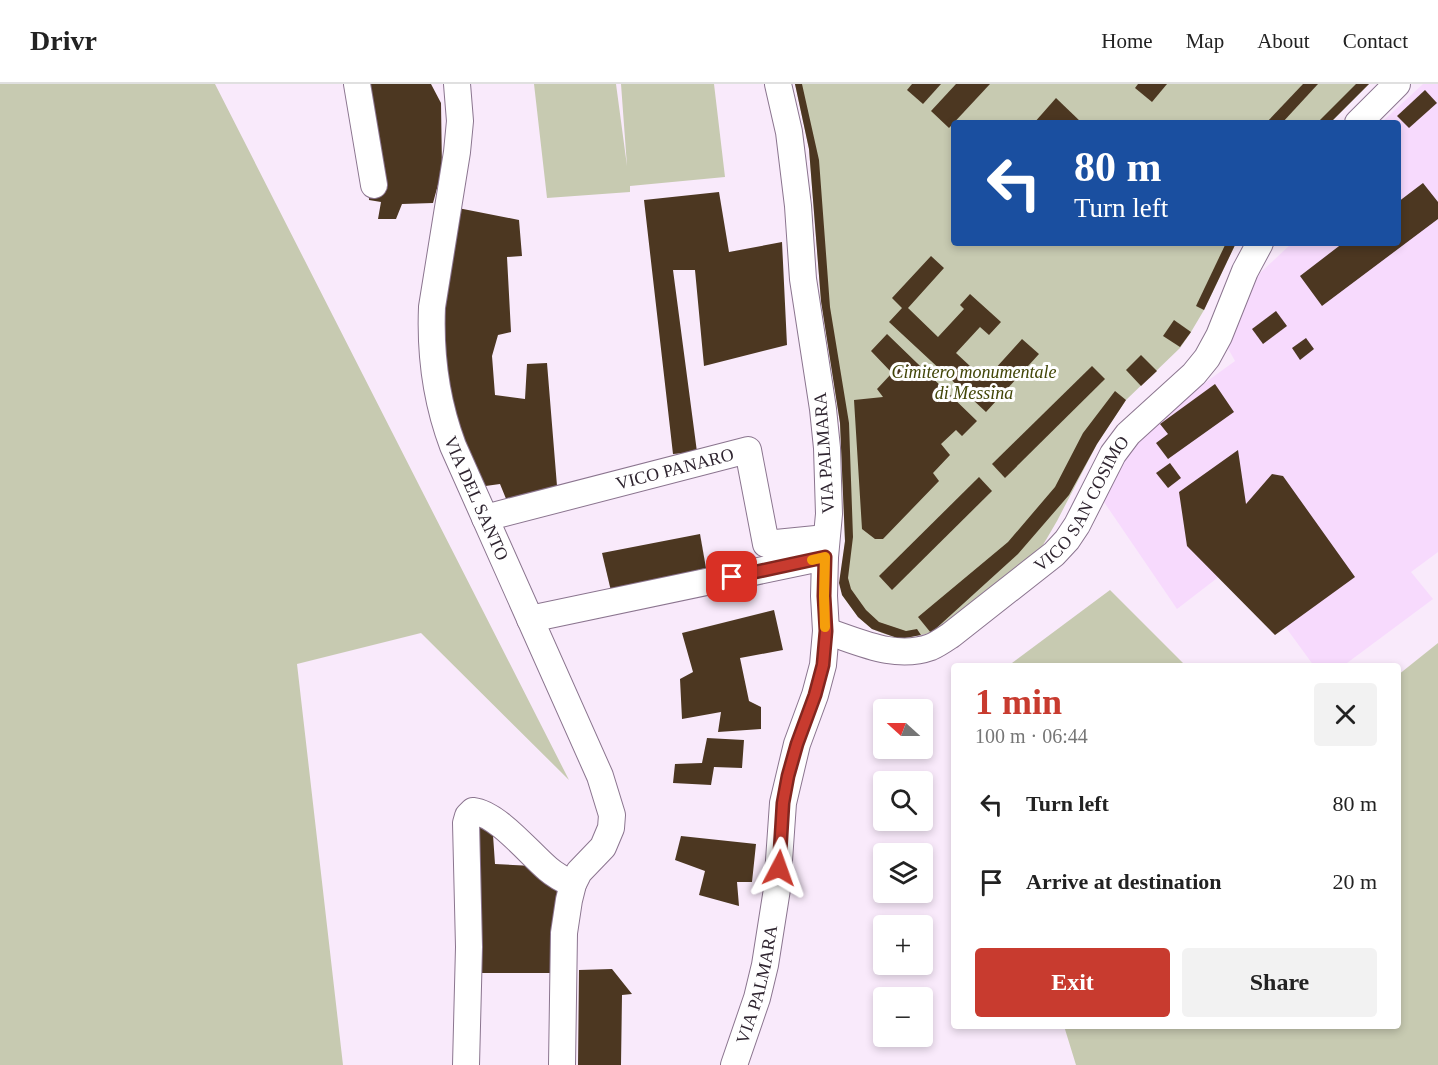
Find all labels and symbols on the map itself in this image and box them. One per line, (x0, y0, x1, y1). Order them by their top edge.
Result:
park label: Cimitero monumentale di Messina (892, 362, 1056, 403)
street label: VIA PALMARA (810, 392, 838, 514)
street label: VICO SAN COSIMO (1030, 432, 1133, 576)
street label: VIA DEL SANTO (440, 433, 513, 564)
street label: VICO PANARO (614, 444, 736, 494)
pin (706, 551, 757, 602)
north arrow (873, 699, 933, 759)
position arrow (747, 836, 811, 900)
street label: VIA PALMARA (732, 924, 781, 1046)

